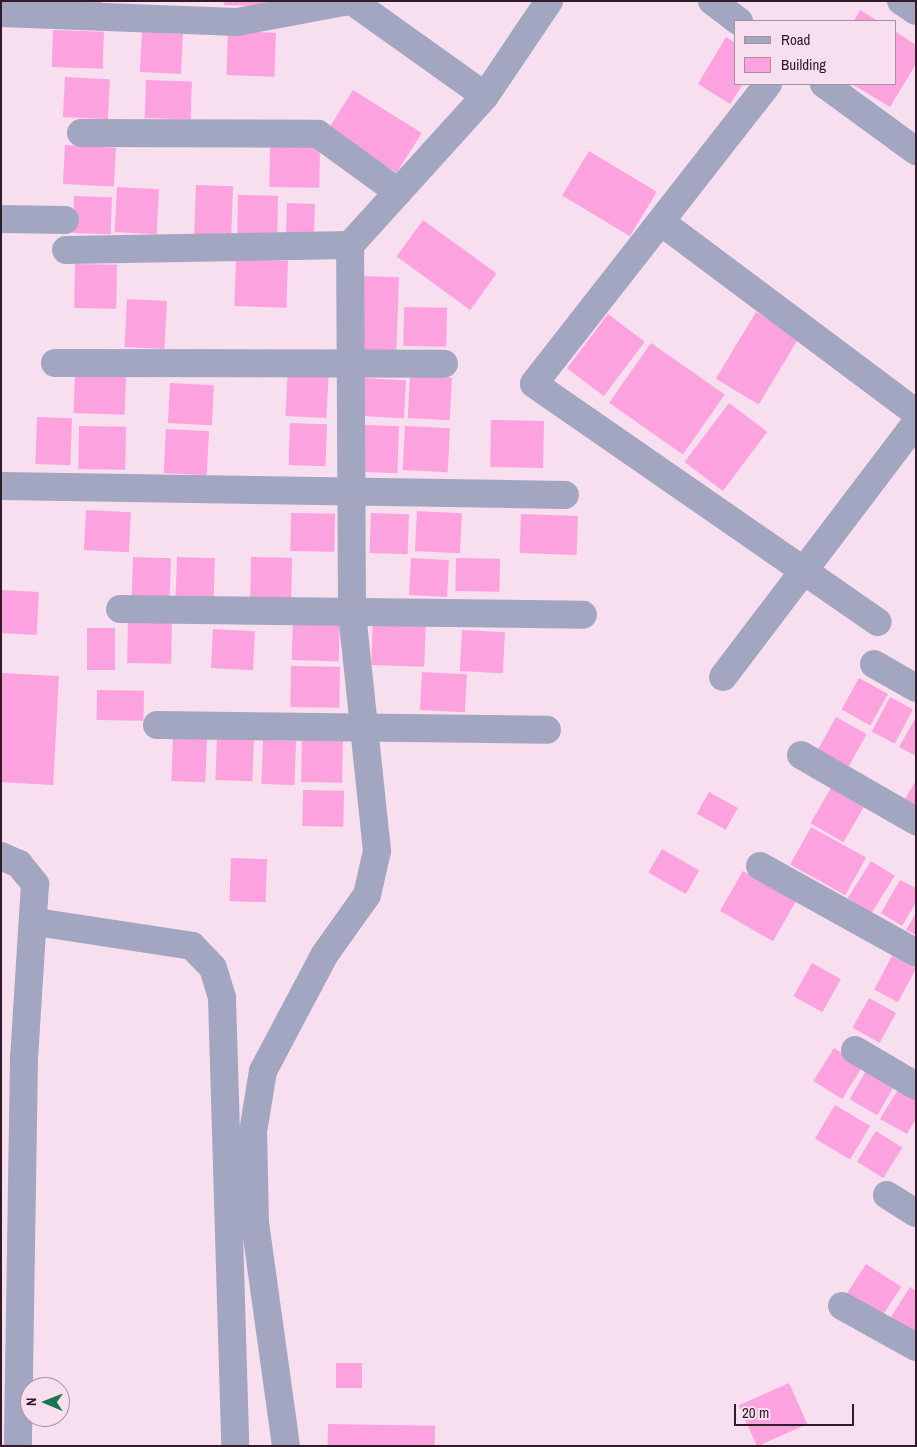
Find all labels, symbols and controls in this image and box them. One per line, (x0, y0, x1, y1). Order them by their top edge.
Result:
legend (734, 20, 897, 85)
text: Road (781, 29, 810, 50)
text: Building (781, 54, 826, 75)
north arrow (20, 1377, 70, 1427)
scale bar (737, 1394, 857, 1426)
text: N (22, 1397, 40, 1406)
text: 20 m (742, 1402, 769, 1423)

